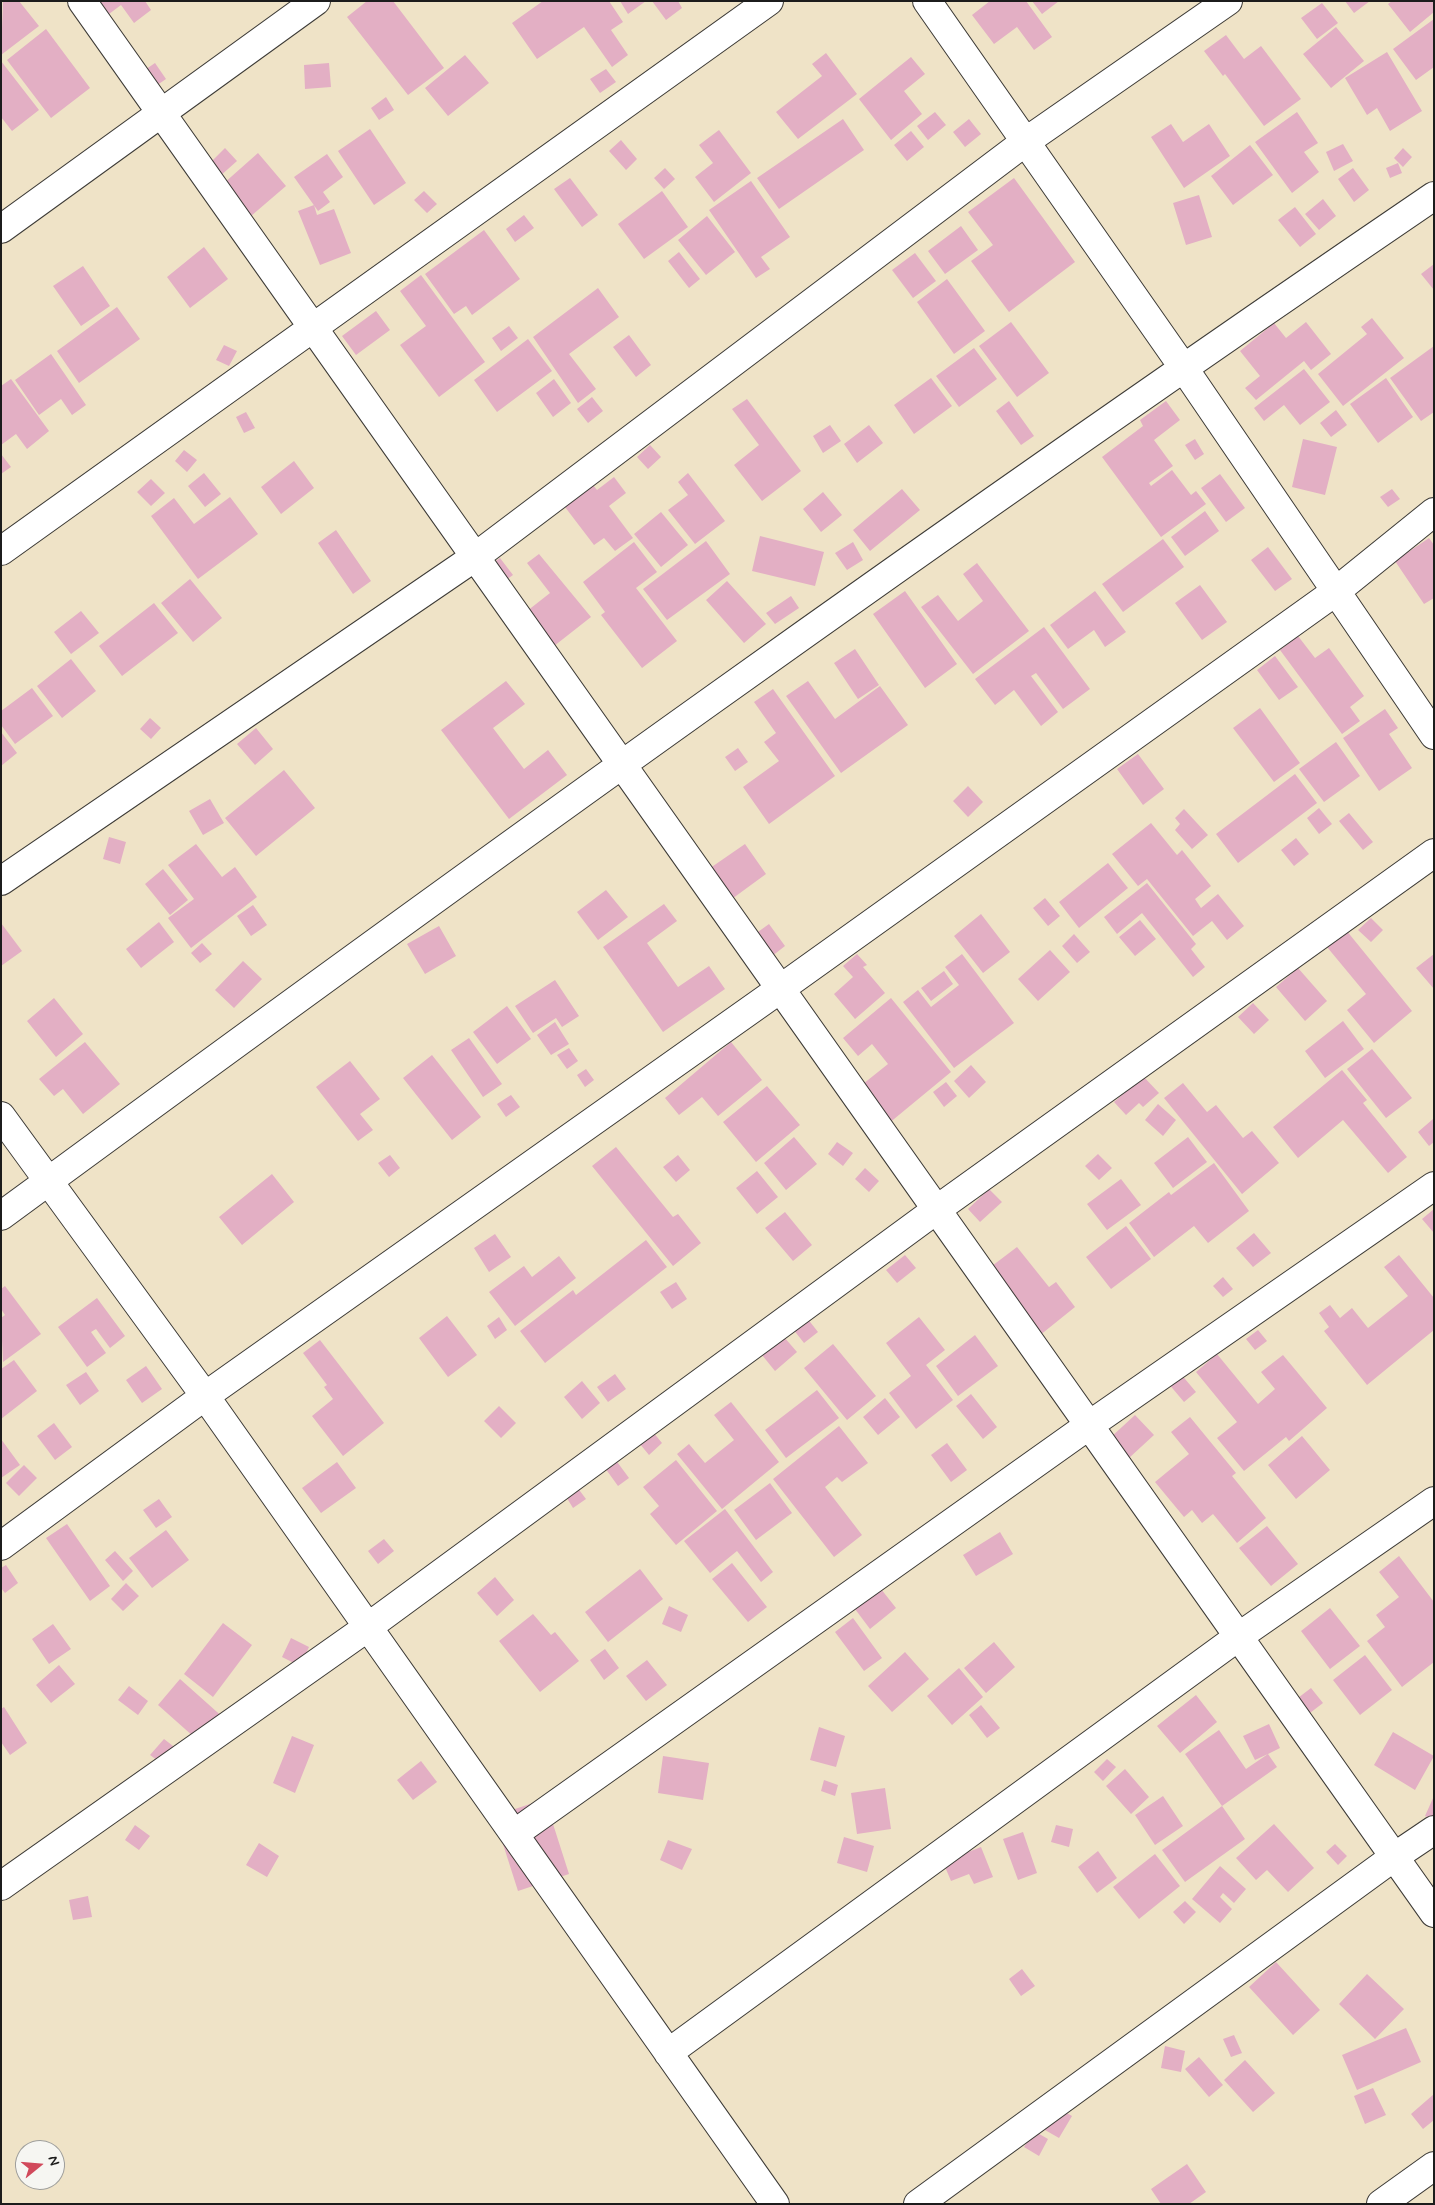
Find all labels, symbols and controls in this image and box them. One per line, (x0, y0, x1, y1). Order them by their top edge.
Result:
north arrow (15, 2140, 65, 2190)
text: N (43, 2154, 63, 2168)

